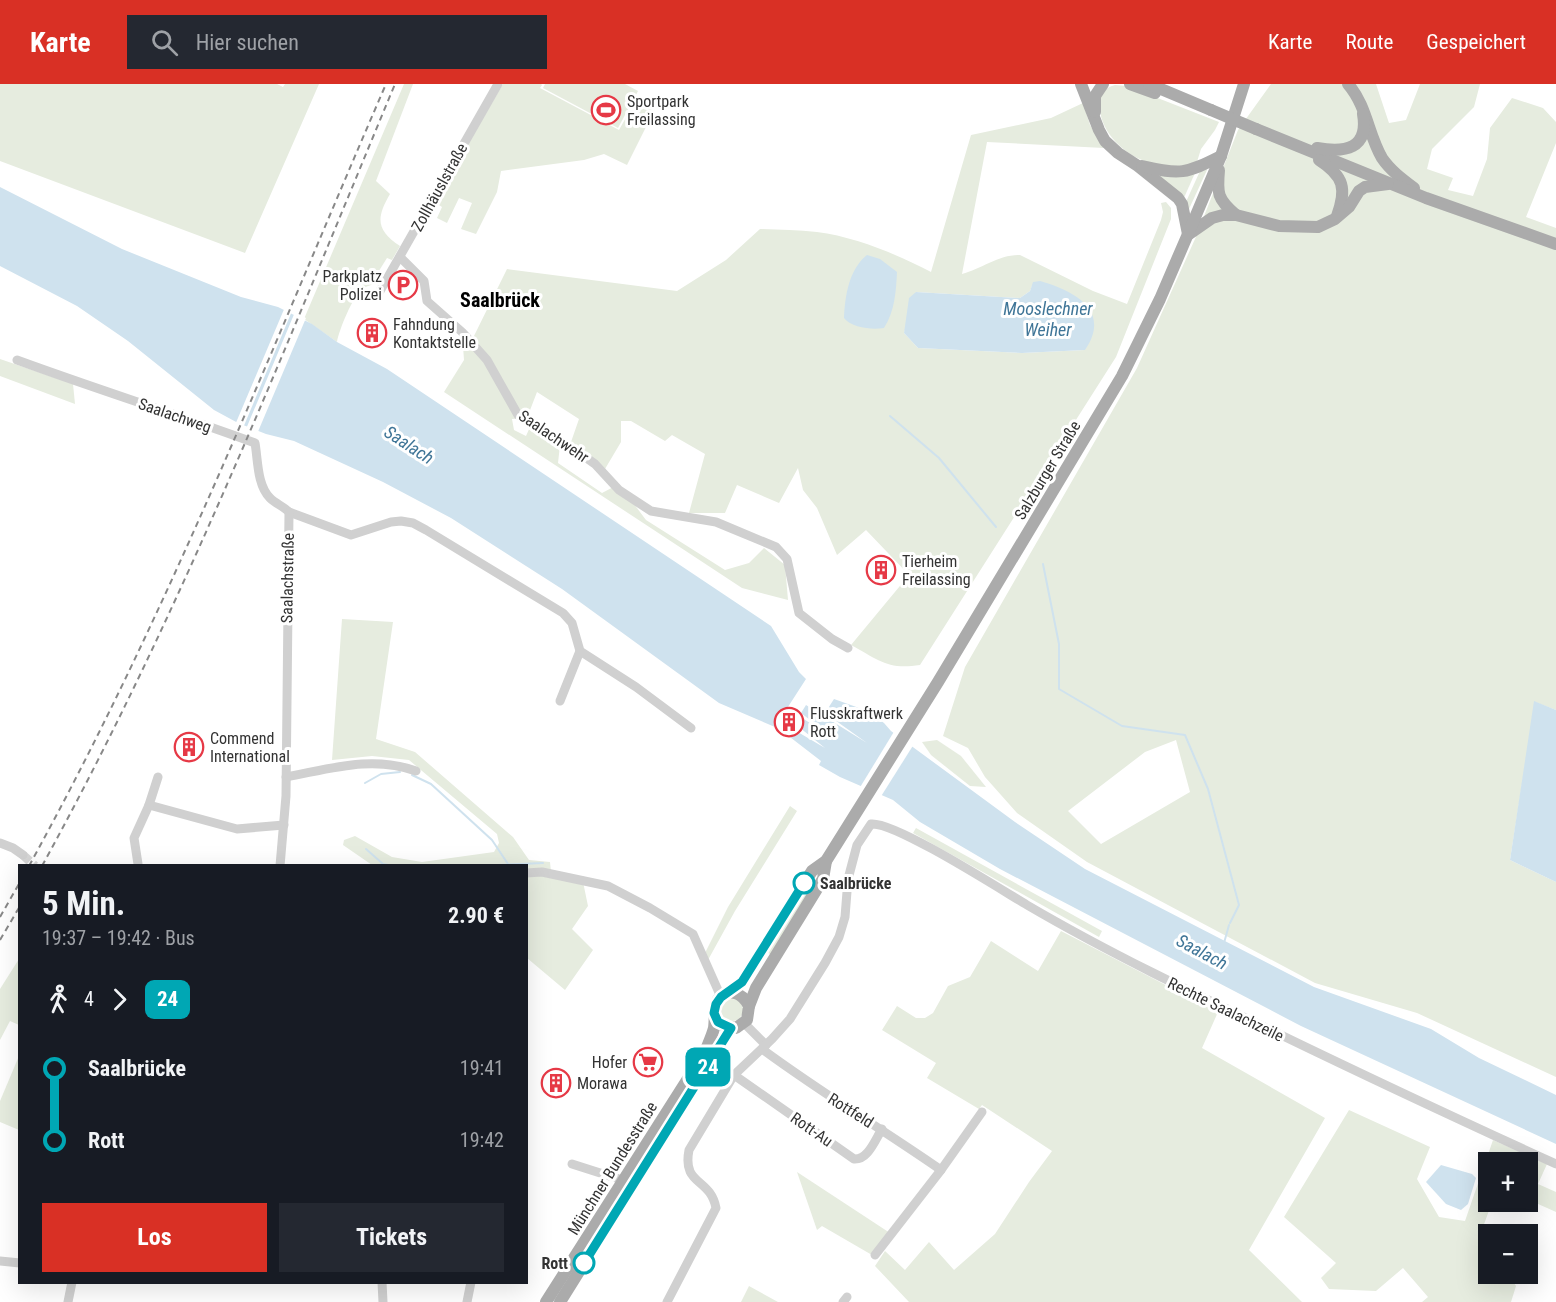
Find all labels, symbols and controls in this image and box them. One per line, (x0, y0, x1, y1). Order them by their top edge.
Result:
search box (127, 15, 547, 69)
text: Karte (30, 26, 91, 59)
icon: search (148, 26, 181, 59)
text: Hier suchen (196, 30, 299, 55)
text: Karte (1268, 30, 1312, 54)
text: Route (1345, 30, 1393, 54)
text: Gespeichert (1426, 30, 1526, 54)
place label: Sportpark Freilassing (627, 92, 696, 129)
sports icon: Sportpark Freilassing (590, 94, 622, 126)
street label: Zollhäuslstraße (407, 140, 471, 235)
place label: Parkplatz Polizei (322, 267, 382, 304)
parking icon: Parkplatz Polizei (387, 269, 419, 301)
district label: Saalbrück (460, 288, 540, 312)
water label: Mooslechner Weiher (1003, 298, 1093, 340)
place label: Fahndung Kontaktstelle (393, 315, 476, 352)
building icon: Fahndung Kontaktstelle (356, 317, 388, 349)
street label: Saalachweg (136, 394, 214, 437)
street label: Saalachwehr (515, 406, 593, 467)
street label: Salzburger Straße (1010, 417, 1084, 523)
water label: Saalach (381, 421, 438, 468)
street label: Saalachstraße (277, 533, 298, 623)
place label: Tierheim Freilassing (902, 552, 971, 589)
building icon: Tierheim Freilassing (865, 554, 897, 586)
place label: Flusskraftwerk Rott (810, 704, 904, 741)
building icon: Flusskraftwerk Rott (773, 706, 805, 738)
place label: Commend International (210, 729, 290, 766)
building icon: Commend International (173, 731, 205, 763)
marker: Saalbrücke (793, 872, 815, 894)
place label: Saalbrücke (820, 874, 892, 893)
text: 5 Min. (42, 884, 125, 923)
text: 2.90 € (448, 903, 504, 928)
text: 19:37 – 19:42 · Bus (42, 926, 195, 950)
water label: Saalach (1173, 929, 1231, 974)
street label: Rechte Saalachzeile (1165, 973, 1287, 1046)
icon: walk (42, 983, 75, 1016)
icon: forward (103, 983, 136, 1016)
text: 4 (84, 987, 94, 1011)
text: 24 (157, 987, 178, 1011)
supermarket icon: Hofer (632, 1046, 664, 1078)
line badge: 24 (681, 1048, 735, 1086)
place label: Hofer (592, 1053, 627, 1072)
text: 24 (697, 1055, 719, 1079)
text: Saalbrücke (88, 1056, 186, 1081)
text: 19:41 (460, 1056, 504, 1080)
building icon: Morawa (540, 1067, 572, 1099)
place label: Morawa (577, 1074, 627, 1093)
street label: Rottfeld (825, 1089, 877, 1132)
street label: Münchner Bundesstraße (564, 1098, 661, 1238)
street label: Rott-Au (787, 1108, 836, 1151)
text: Rott (88, 1128, 125, 1153)
text: 19:42 (460, 1128, 504, 1152)
map controls (1478, 1152, 1538, 1284)
button: + (1478, 1152, 1538, 1212)
button: Los (42, 1203, 267, 1272)
button: Tickets (279, 1203, 504, 1272)
button: − (1478, 1224, 1538, 1284)
marker: Rott (573, 1252, 595, 1274)
place label: Rott (541, 1254, 568, 1273)

